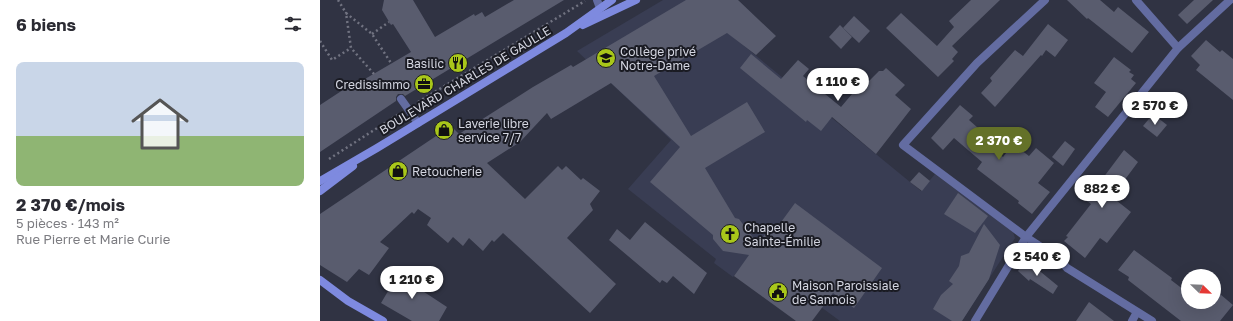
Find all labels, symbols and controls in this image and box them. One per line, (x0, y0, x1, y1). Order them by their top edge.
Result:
icon: filters (282, 13, 304, 35)
text: 6 biens (16, 14, 76, 35)
street label: BOULEVARD CHARLES DE GAULLE (377, 23, 553, 137)
place label: Collège privé Notre-Dame (620, 44, 696, 73)
school or university icon: Collège privé Notre-Dame (595, 47, 617, 69)
restaurant icon: Basilic (447, 52, 469, 74)
place label: Basilic (406, 56, 444, 71)
pin: 1 110 € (801, 68, 875, 102)
office icon: Credissimmo (413, 73, 435, 95)
text: 1 110 € (816, 73, 860, 89)
place label: Credissimmo (335, 77, 410, 92)
icon: home (124, 88, 196, 160)
pin: 2 570 € (1118, 92, 1192, 126)
text: 2 570 € (1131, 97, 1179, 113)
place label: Laverie libre service 7/7 (458, 116, 529, 145)
shop icon: Laverie libre service 7/7 (433, 119, 455, 141)
pin: 2 370 € (962, 127, 1036, 161)
text: 2 370 € (975, 132, 1023, 148)
shop icon: Retoucherie (387, 160, 409, 182)
place label: Retoucherie (412, 164, 482, 179)
pin: 882 € (1074, 175, 1130, 209)
text: 882 € (1084, 180, 1121, 196)
text: 2 370 €/mois (16, 194, 125, 215)
text: 5 pièces · 143 m² (16, 215, 119, 231)
place label: Chapelle Sainte-Émilie (744, 220, 820, 249)
church icon: Chapelle Sainte-Émilie (719, 223, 741, 245)
text: Rue Pierre et Marie Curie (16, 231, 170, 247)
pin: 2 540 € (1000, 243, 1074, 277)
text: 2 540 € (1013, 248, 1061, 264)
pin: 1 210 € (375, 266, 449, 300)
north arrow (1181, 269, 1221, 309)
map controls (1181, 269, 1221, 309)
text: 1 210 € (389, 271, 435, 287)
place label: Maison Paroissiale de Sannois (792, 278, 899, 307)
public building icon: Maison Paroissiale de Sannois (767, 281, 789, 303)

